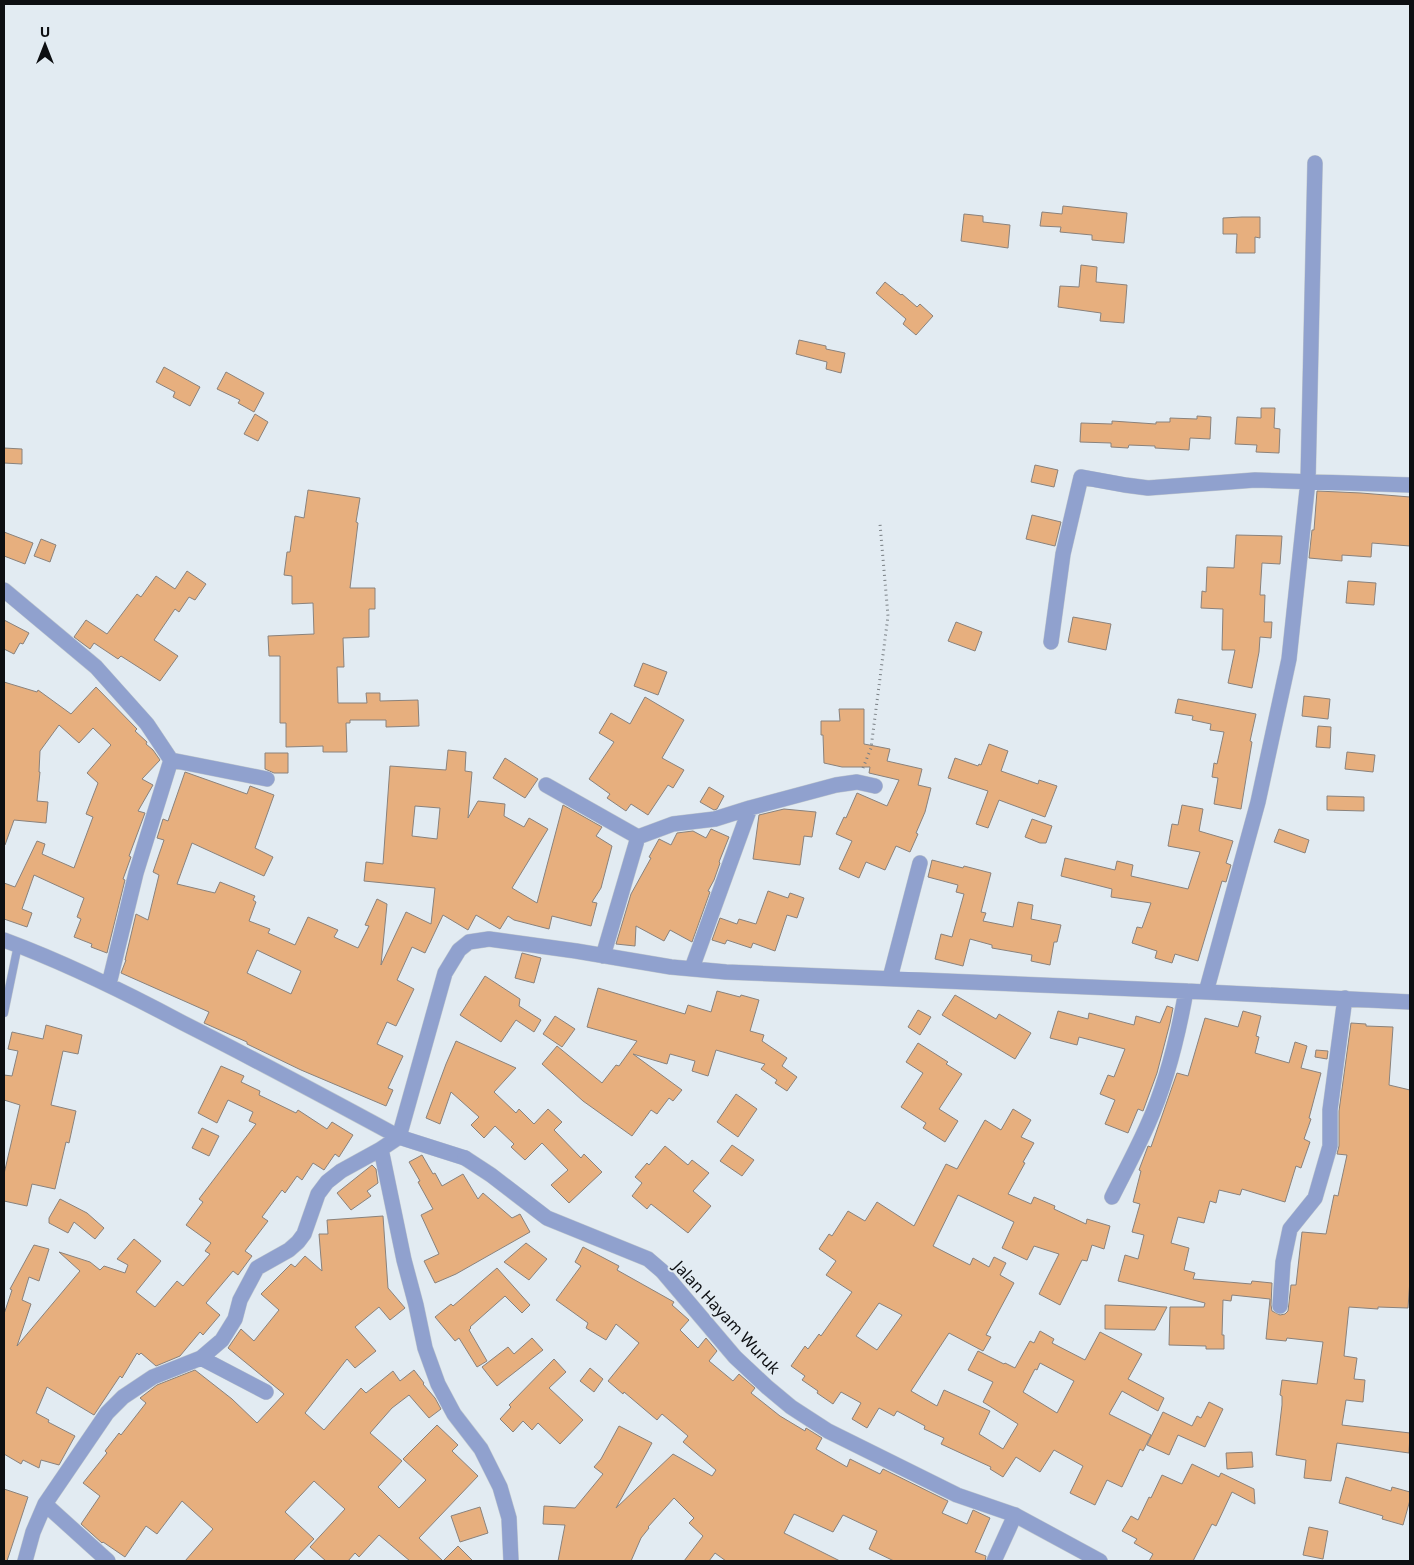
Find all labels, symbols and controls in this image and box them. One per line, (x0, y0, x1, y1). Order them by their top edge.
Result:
north arrow (20, 20, 70, 70)
text: U (40, 22, 50, 41)
street label: Jalan Hayam Wuruk (667, 1254, 786, 1379)

